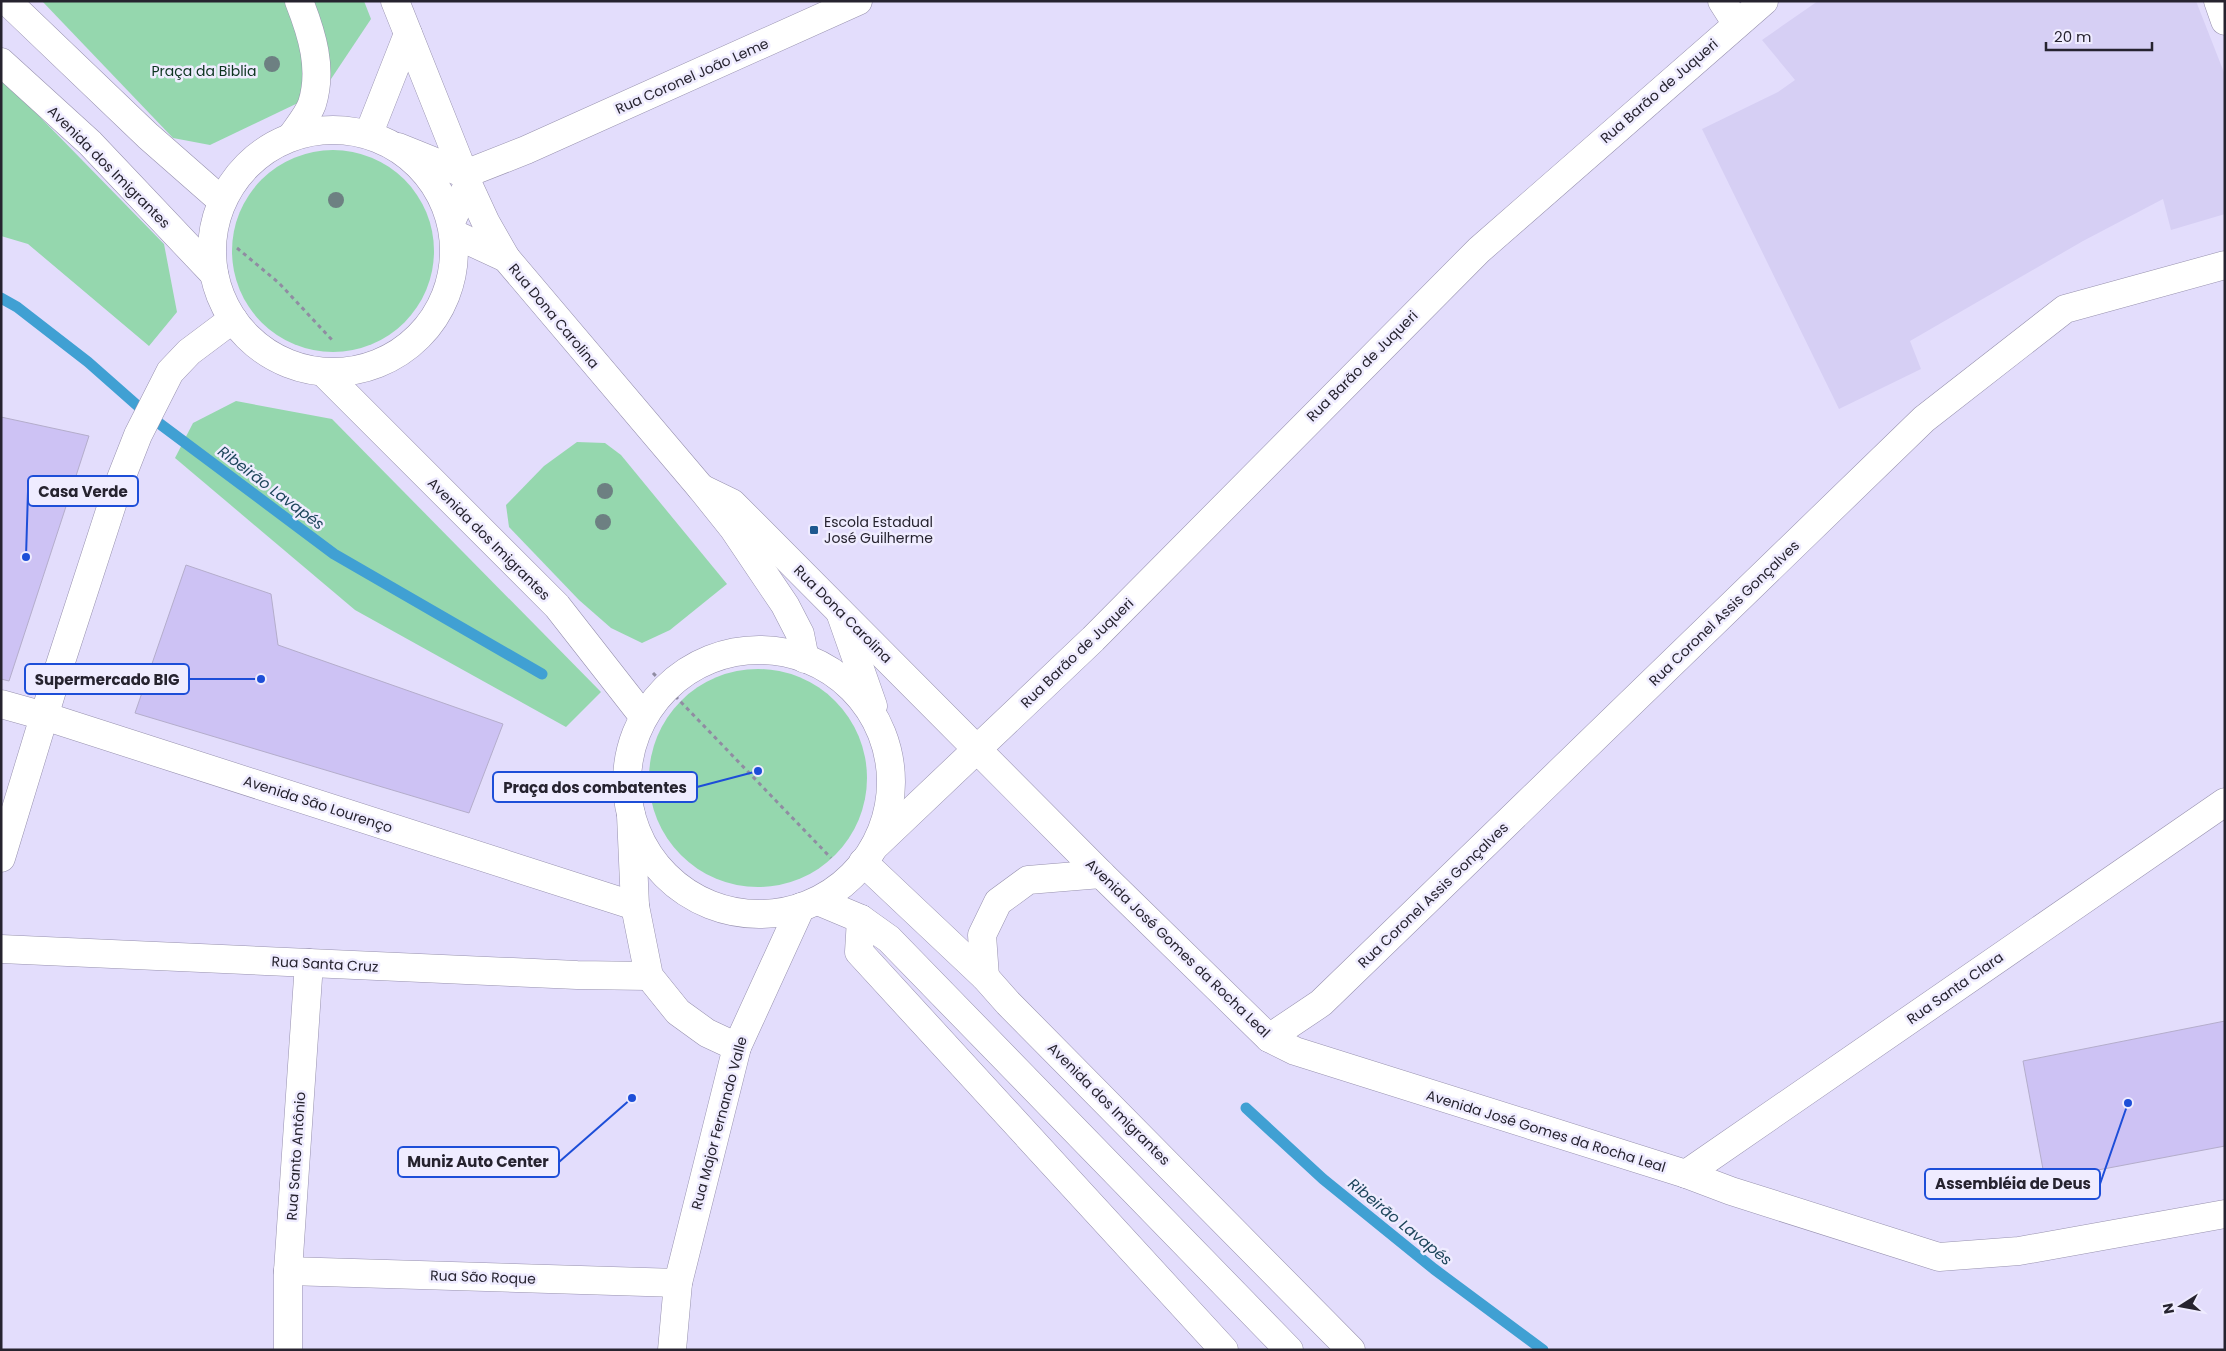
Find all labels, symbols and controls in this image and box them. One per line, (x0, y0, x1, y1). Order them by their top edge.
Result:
scale bar (2046, 20, 2152, 52)
text: 20 m (2054, 26, 2092, 47)
street label: Rua Coronel João Leme (612, 33, 772, 119)
street label: Rua Barão de Juqueri (1596, 34, 1722, 148)
park label: Praça da Biblia (152, 61, 257, 81)
street label: Avenida dos Imigrantes (43, 101, 175, 233)
street label: Rua Dona Carolina (504, 259, 604, 373)
street label: Rua Barão de Juqueri (1302, 306, 1422, 426)
water label: Ribeirão Lavapés (214, 441, 329, 535)
street label: Avenida dos Imigrantes (423, 473, 555, 605)
callout: Casa Verde (28, 476, 138, 506)
text: Casa Verde (38, 481, 128, 502)
place label: Escola Estadual José Guilherme (824, 512, 933, 548)
marker: Escola Estadual José Guilherme (808, 524, 820, 536)
street label: Rua Coronel Assis Gonçalves (1644, 536, 1804, 690)
street label: Rua Dona Carolina (789, 560, 897, 668)
street label: Rua Barão de Juqueri (1016, 594, 1138, 712)
callout: Supermercado BIG (25, 664, 189, 694)
text: Supermercado BIG (35, 669, 179, 690)
street label: Avenida São Lourenço (241, 770, 395, 838)
callout: Praça dos combatentes (493, 772, 697, 802)
text: Praça dos combatentes (503, 777, 687, 798)
street label: Rua Coronel Assis Gonçalves (1353, 818, 1513, 972)
street label: Avenida José Gomes da Rocha Leal (1081, 854, 1275, 1042)
street label: Rua Santa Clara (1903, 947, 2007, 1029)
street label: Rua Santa Cruz (271, 951, 379, 977)
street label: Rua Major Fernando Valle (686, 1034, 752, 1212)
street label: Avenida dos Imigrantes (1043, 1038, 1175, 1170)
street label: Avenida José Gomes da Rocha Leal (1424, 1085, 1668, 1177)
street label: Rua Santo Antônio (282, 1091, 310, 1221)
callout: Muniz Auto Center (398, 1147, 559, 1177)
text: Muniz Auto Center (407, 1151, 549, 1172)
callout: Assembléia de Deus (1925, 1169, 2100, 1199)
water label: Ribeirão Lavapés (1344, 1173, 1457, 1270)
text: Assembléia de Deus (1935, 1173, 2091, 1194)
street label: Rua São Roque (430, 1265, 536, 1289)
north arrow (2156, 1281, 2206, 1331)
text: N (2157, 1301, 2179, 1316)

